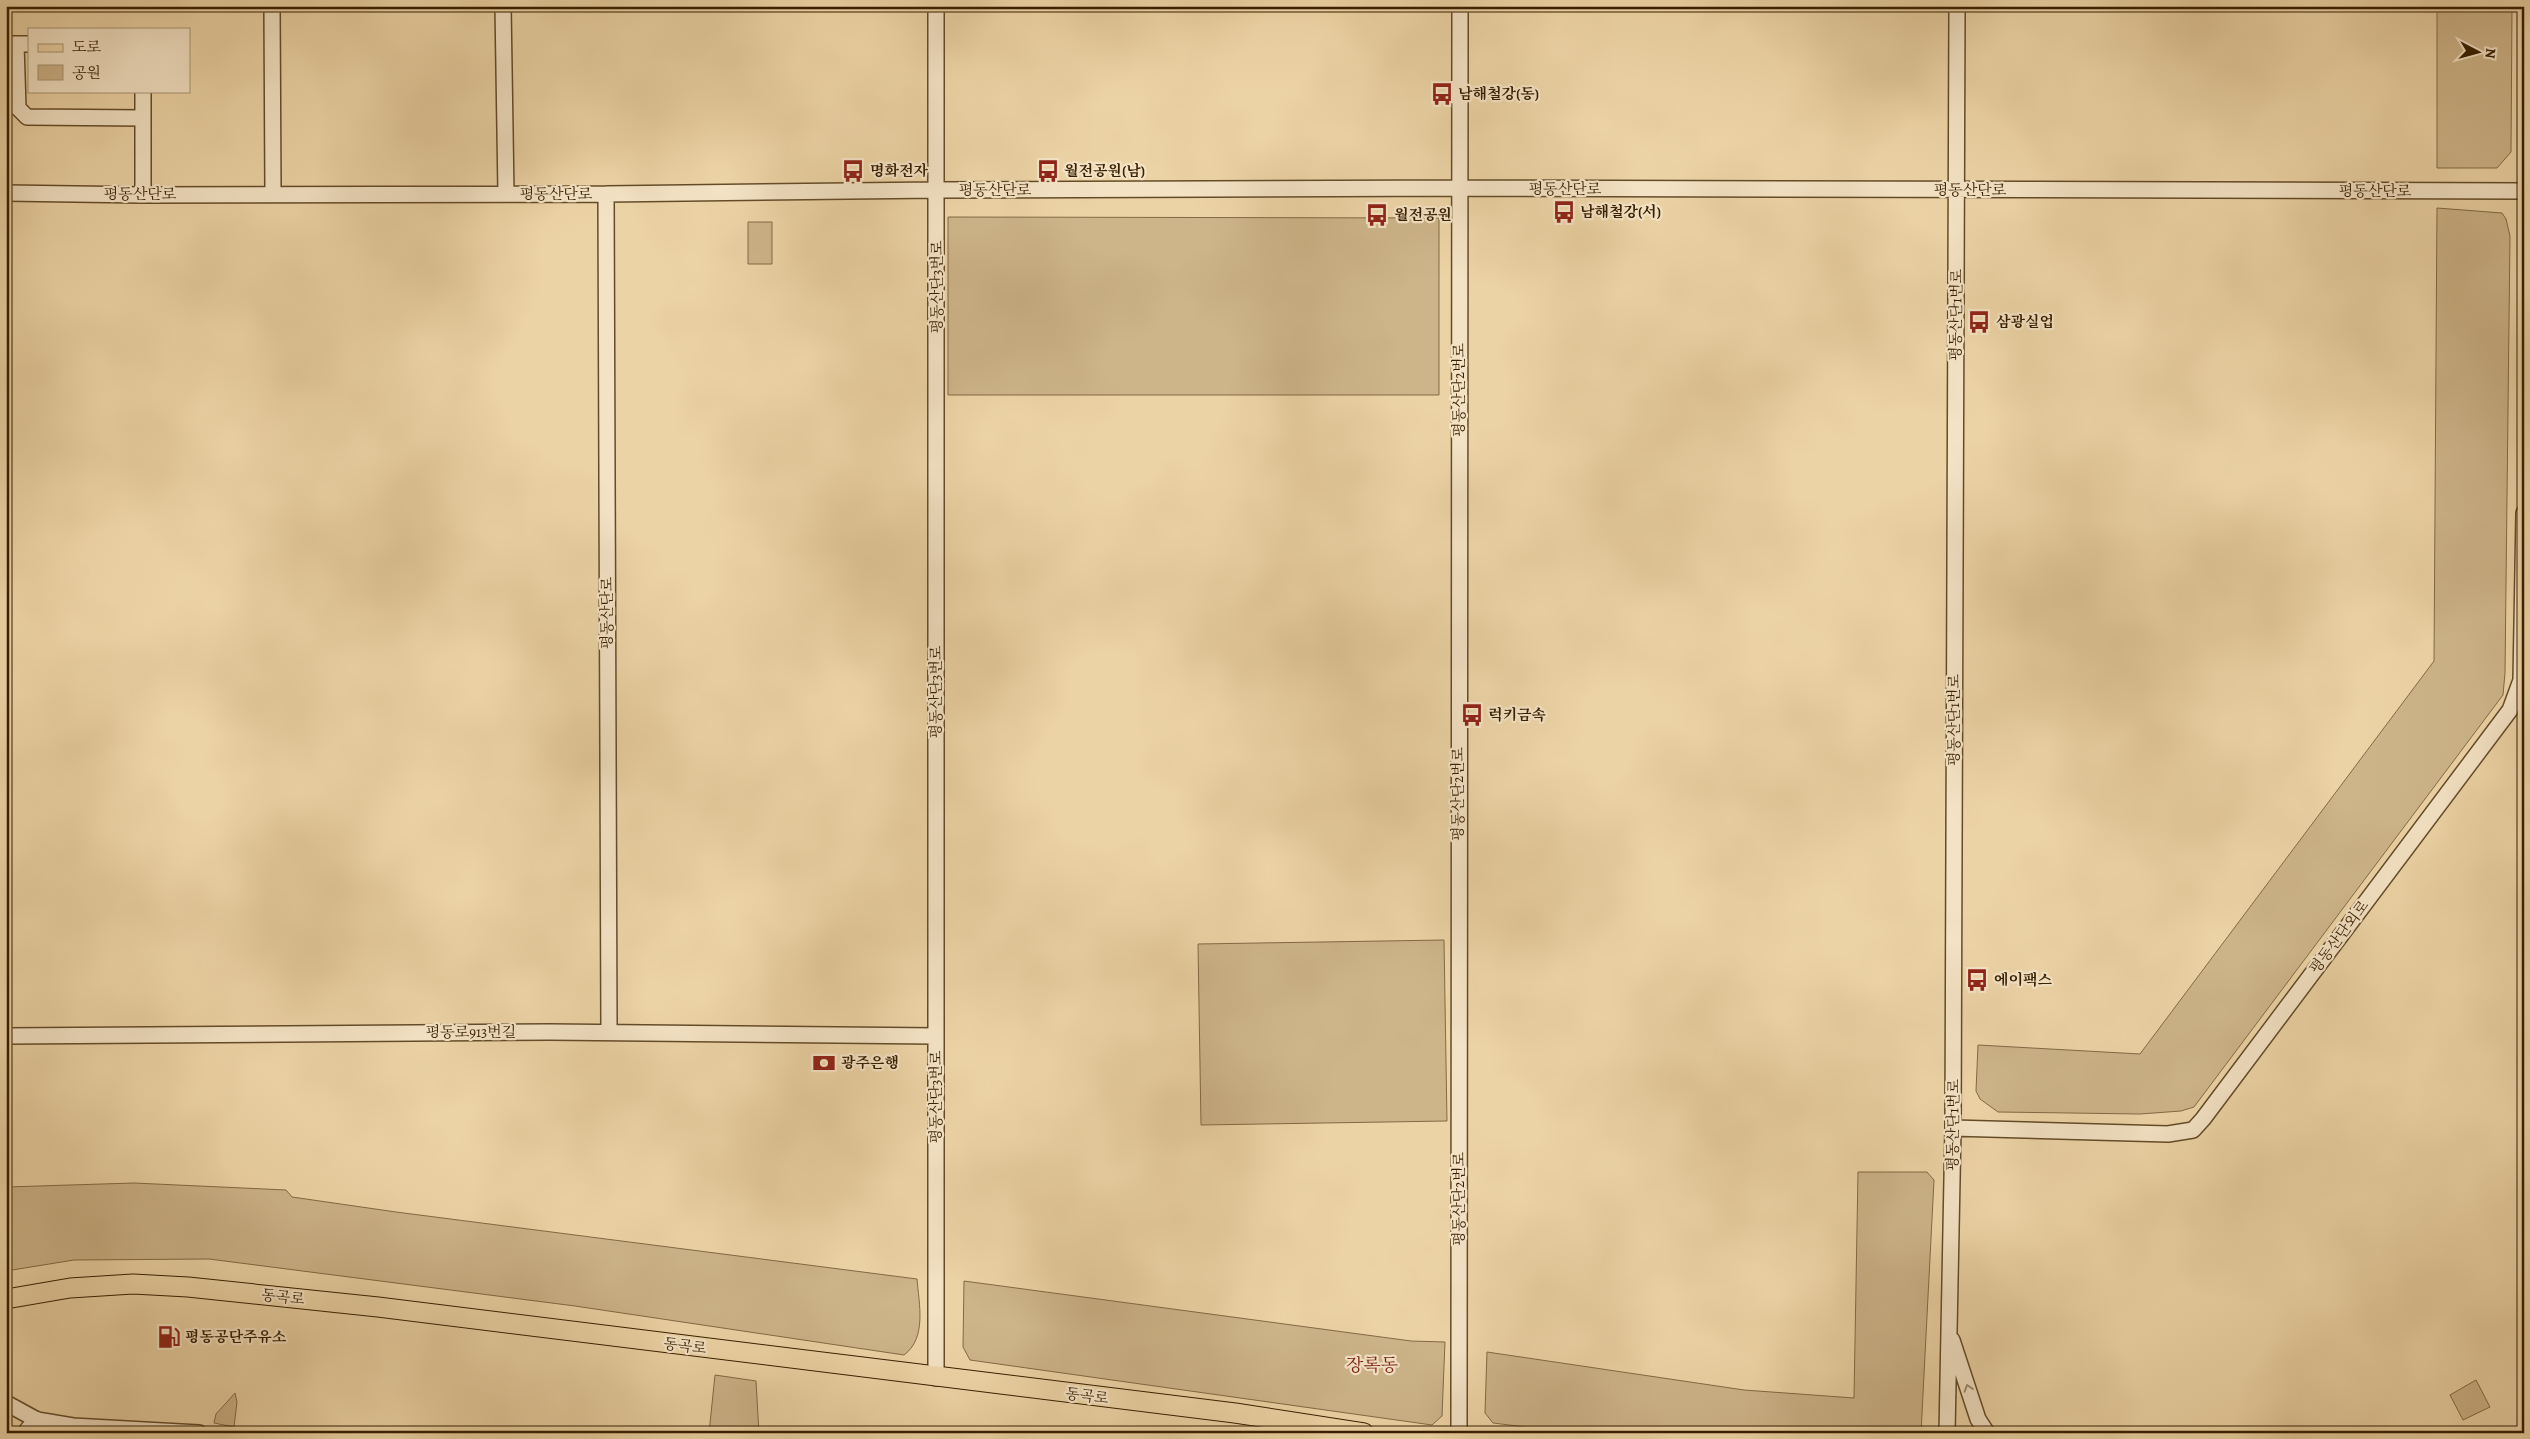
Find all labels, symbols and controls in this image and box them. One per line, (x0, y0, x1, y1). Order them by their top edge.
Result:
legend (28, 28, 190, 92)
north arrow (2452, 28, 2502, 78)
text: 도로 (72, 37, 101, 57)
text: N (2480, 47, 2500, 59)
text: 공원 (72, 63, 101, 83)
bus stop icon: 남해철강(동) (1429, 81, 1455, 107)
place label: 남해철강(동) (1458, 84, 1539, 104)
bus stop icon: 명화전자 (840, 158, 866, 184)
bus stop icon: 월전공원(남) (1035, 158, 1061, 184)
place label: 명화전자 (870, 161, 928, 181)
place label: 월전공원(남) (1064, 161, 1145, 181)
street label: 평동산단로 (1529, 179, 1602, 199)
street label: 평동산단로 (959, 180, 1032, 200)
street label: 평동산단로 (1934, 180, 2007, 200)
street label: 평동산단로 (2339, 181, 2412, 201)
street label: 평동산단로 (104, 184, 177, 204)
street label: 평동산단로 (520, 184, 593, 204)
bus stop icon: 남해철강(서) (1551, 199, 1577, 225)
bus stop icon: 월전공원 (1364, 202, 1390, 228)
place label: 남해철강(서) (1580, 202, 1661, 222)
place label: 월전공원 (1394, 205, 1452, 225)
street label: 평동산단3번로 (927, 240, 947, 334)
street label: 평동산단1번로 (1945, 268, 1967, 361)
bus stop icon: 삼광실업 (1966, 309, 1992, 335)
place label: 삼광실업 (1996, 312, 2054, 332)
street label: 평동산단2번로 (1449, 342, 1469, 437)
street label: 평동산단로 (597, 576, 617, 649)
street label: 평동산단3번로 (926, 645, 946, 739)
street label: 평동산단1번로 (1944, 673, 1964, 766)
bus stop icon: 럭키금속 (1459, 702, 1485, 728)
place label: 럭키금속 (1488, 705, 1546, 725)
street label: 평동산단2번로 (1448, 746, 1468, 841)
street label: 평동산단외로 (2305, 896, 2373, 978)
bus stop icon: 에이팩스 (1964, 967, 1990, 993)
place label: 에이팩스 (1994, 970, 2052, 990)
street label: 평동로913번길 (426, 1022, 516, 1042)
bank icon: 광주은행 (811, 1050, 837, 1076)
street label: 평동산단3번로 (926, 1050, 946, 1144)
place label: 광주은행 (841, 1053, 899, 1073)
street label: 평동산단1번로 (1942, 1078, 1964, 1171)
street label: 평동산단2번로 (1449, 1151, 1469, 1246)
street label: 동곡로 (260, 1285, 306, 1309)
fuel station icon: 평동공단주유소 (156, 1324, 182, 1350)
place label: 평동공단주유소 (185, 1327, 287, 1347)
street label: 동곡로 (662, 1333, 708, 1359)
district label: 장록동 (1346, 1353, 1398, 1377)
street label: 동곡로 (1064, 1383, 1110, 1409)
one-way arrow (1964, 1384, 1974, 1393)

